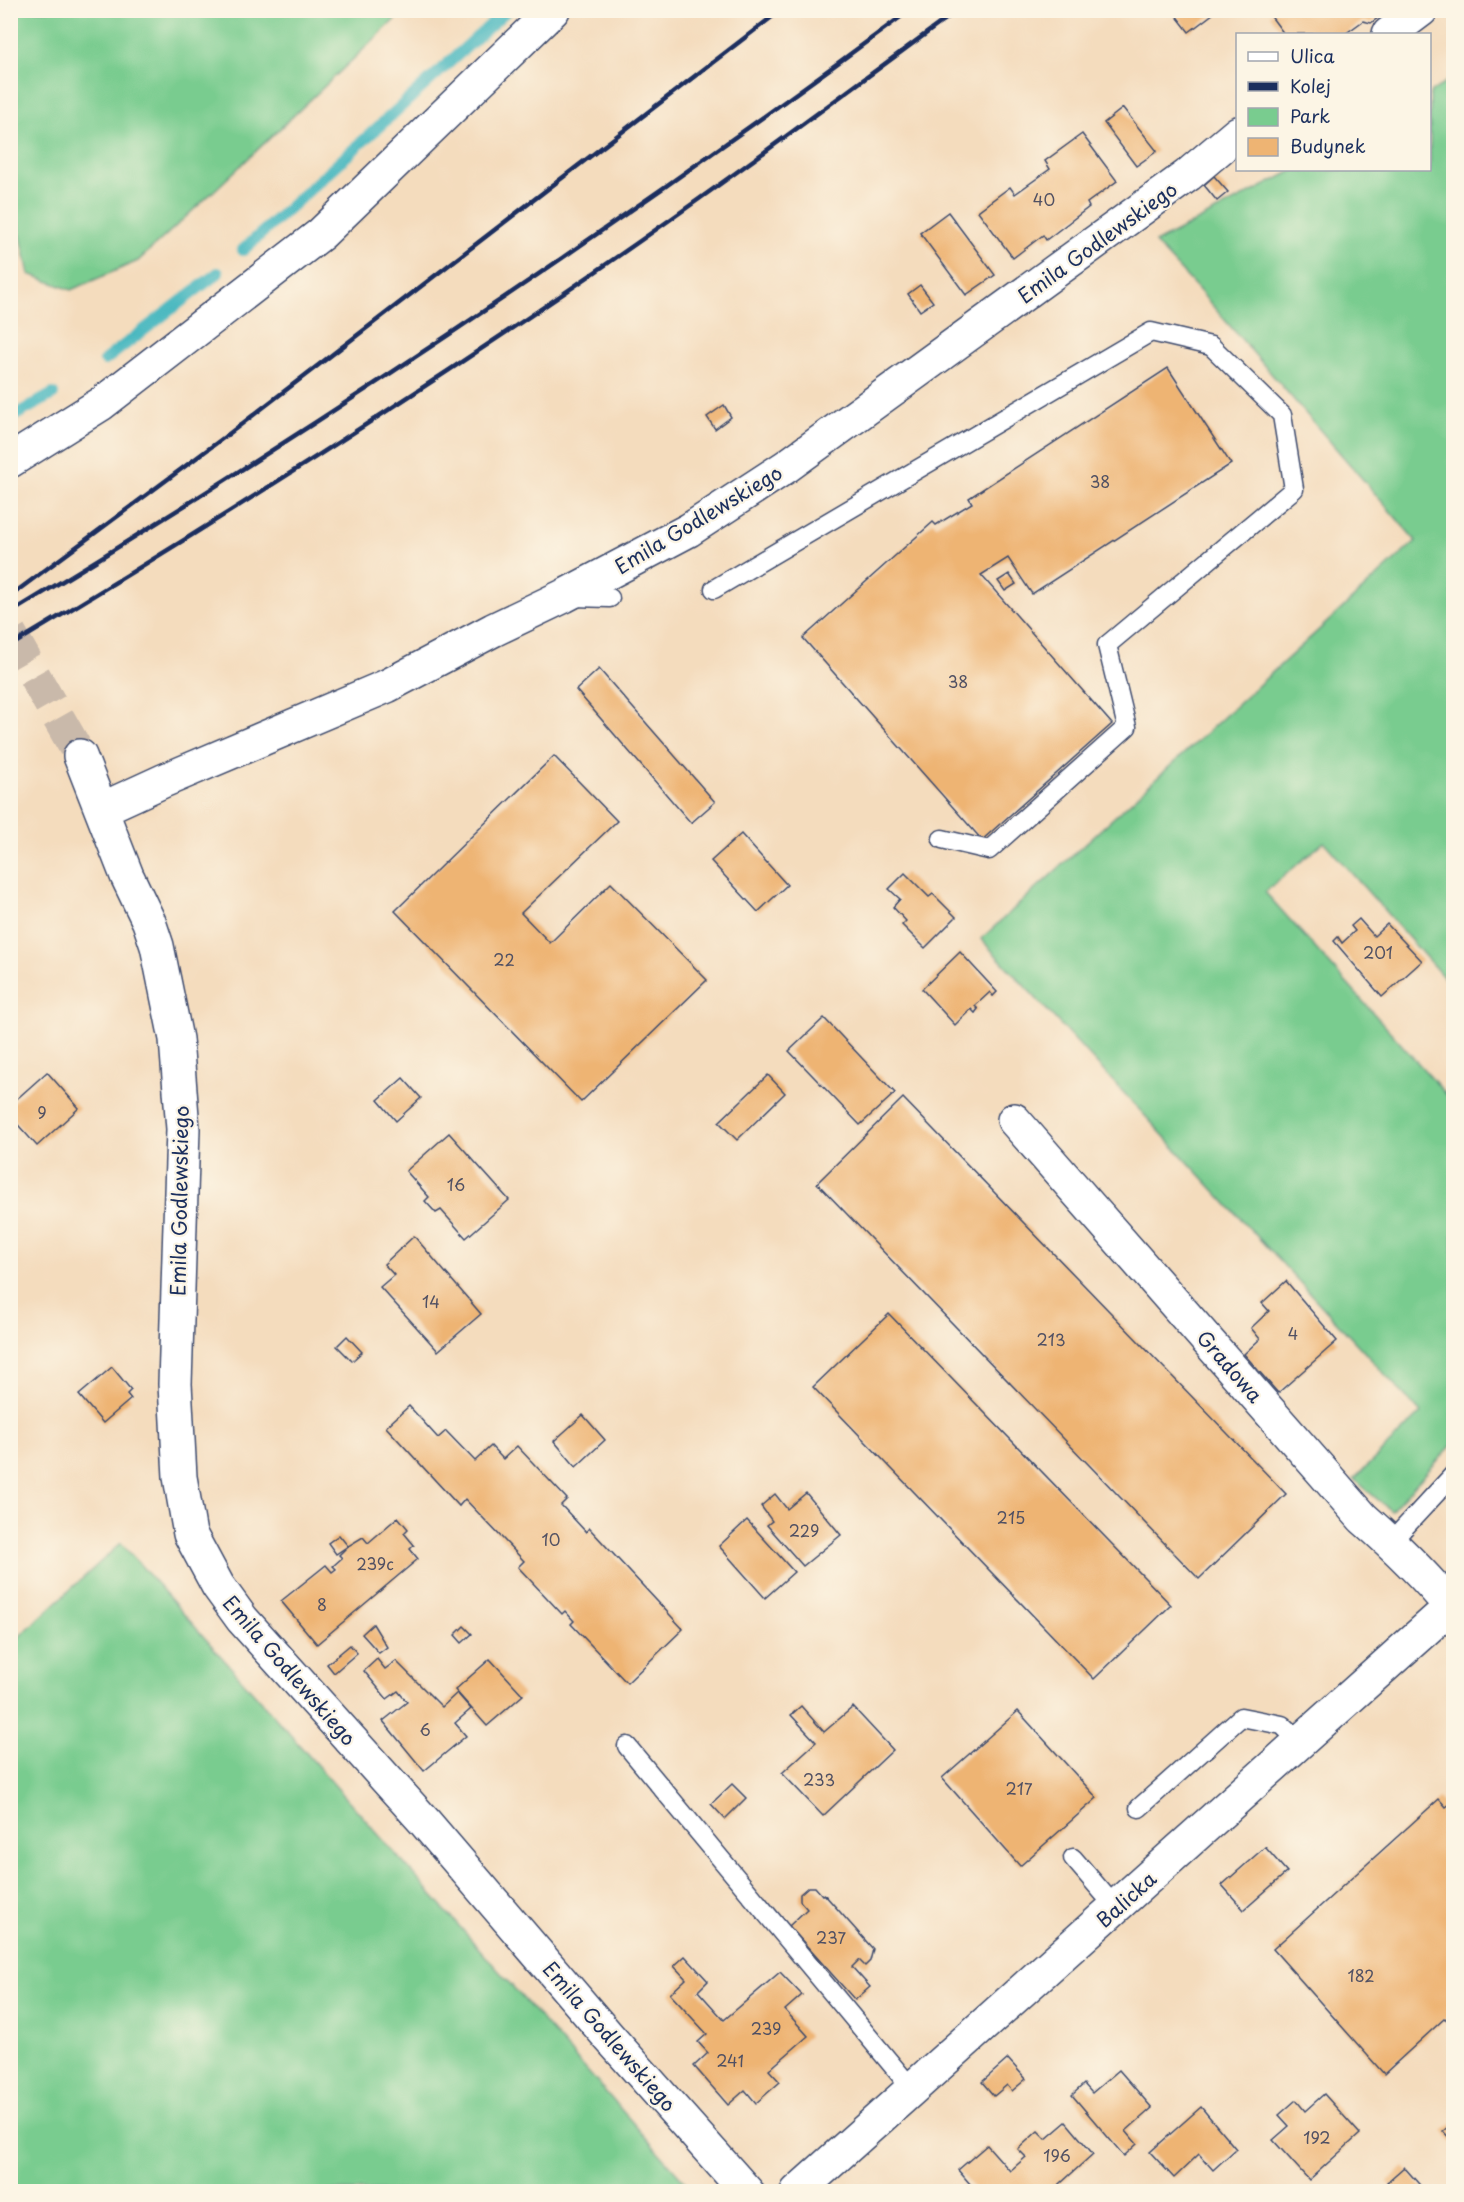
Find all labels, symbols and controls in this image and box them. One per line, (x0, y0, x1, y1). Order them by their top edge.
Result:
legend (1236, 33, 1431, 171)
text: Ulica (1290, 42, 1335, 69)
text: Kolej (1290, 72, 1331, 99)
text: Park (1290, 102, 1330, 129)
text: Budynek (1290, 132, 1366, 159)
street label: Emila Godlewskiego (1011, 174, 1183, 310)
house number: 40 (1033, 187, 1055, 211)
street label: Emila Godlewskiego (609, 457, 787, 581)
house number: 38 (1090, 469, 1110, 493)
house number: 38 (948, 669, 968, 693)
house number: 201 (1363, 940, 1393, 964)
house number: 22 (493, 947, 515, 971)
house number: 9 (37, 1100, 47, 1124)
street label: Emila Godlewskiego (162, 1106, 196, 1296)
house number: 16 (447, 1172, 465, 1196)
house number: 14 (422, 1289, 440, 1313)
house number: 4 (1288, 1321, 1298, 1345)
street label: Gradowa (1190, 1323, 1270, 1409)
house number: 213 (1036, 1327, 1066, 1351)
house number: 215 (997, 1505, 1025, 1529)
house number: 229 (789, 1518, 819, 1542)
house number: 10 (542, 1527, 560, 1551)
house number: 239c (356, 1551, 394, 1575)
street label: Emila Godlewskiego (216, 1588, 364, 1752)
house number: 8 (317, 1592, 327, 1616)
house number: 6 (419, 1717, 431, 1741)
house number: 233 (803, 1767, 835, 1791)
house number: 217 (1005, 1776, 1033, 1800)
street label: Balicka (1089, 1863, 1163, 1934)
house number: 237 (816, 1925, 846, 1949)
street label: Emila Godlewskiego (536, 1954, 684, 2118)
house number: 182 (1347, 1963, 1375, 1987)
house number: 239 (751, 2016, 781, 2040)
house number: 241 (716, 2048, 744, 2072)
house number: 192 (1303, 2125, 1331, 2149)
house number: 196 (1043, 2143, 1071, 2167)

